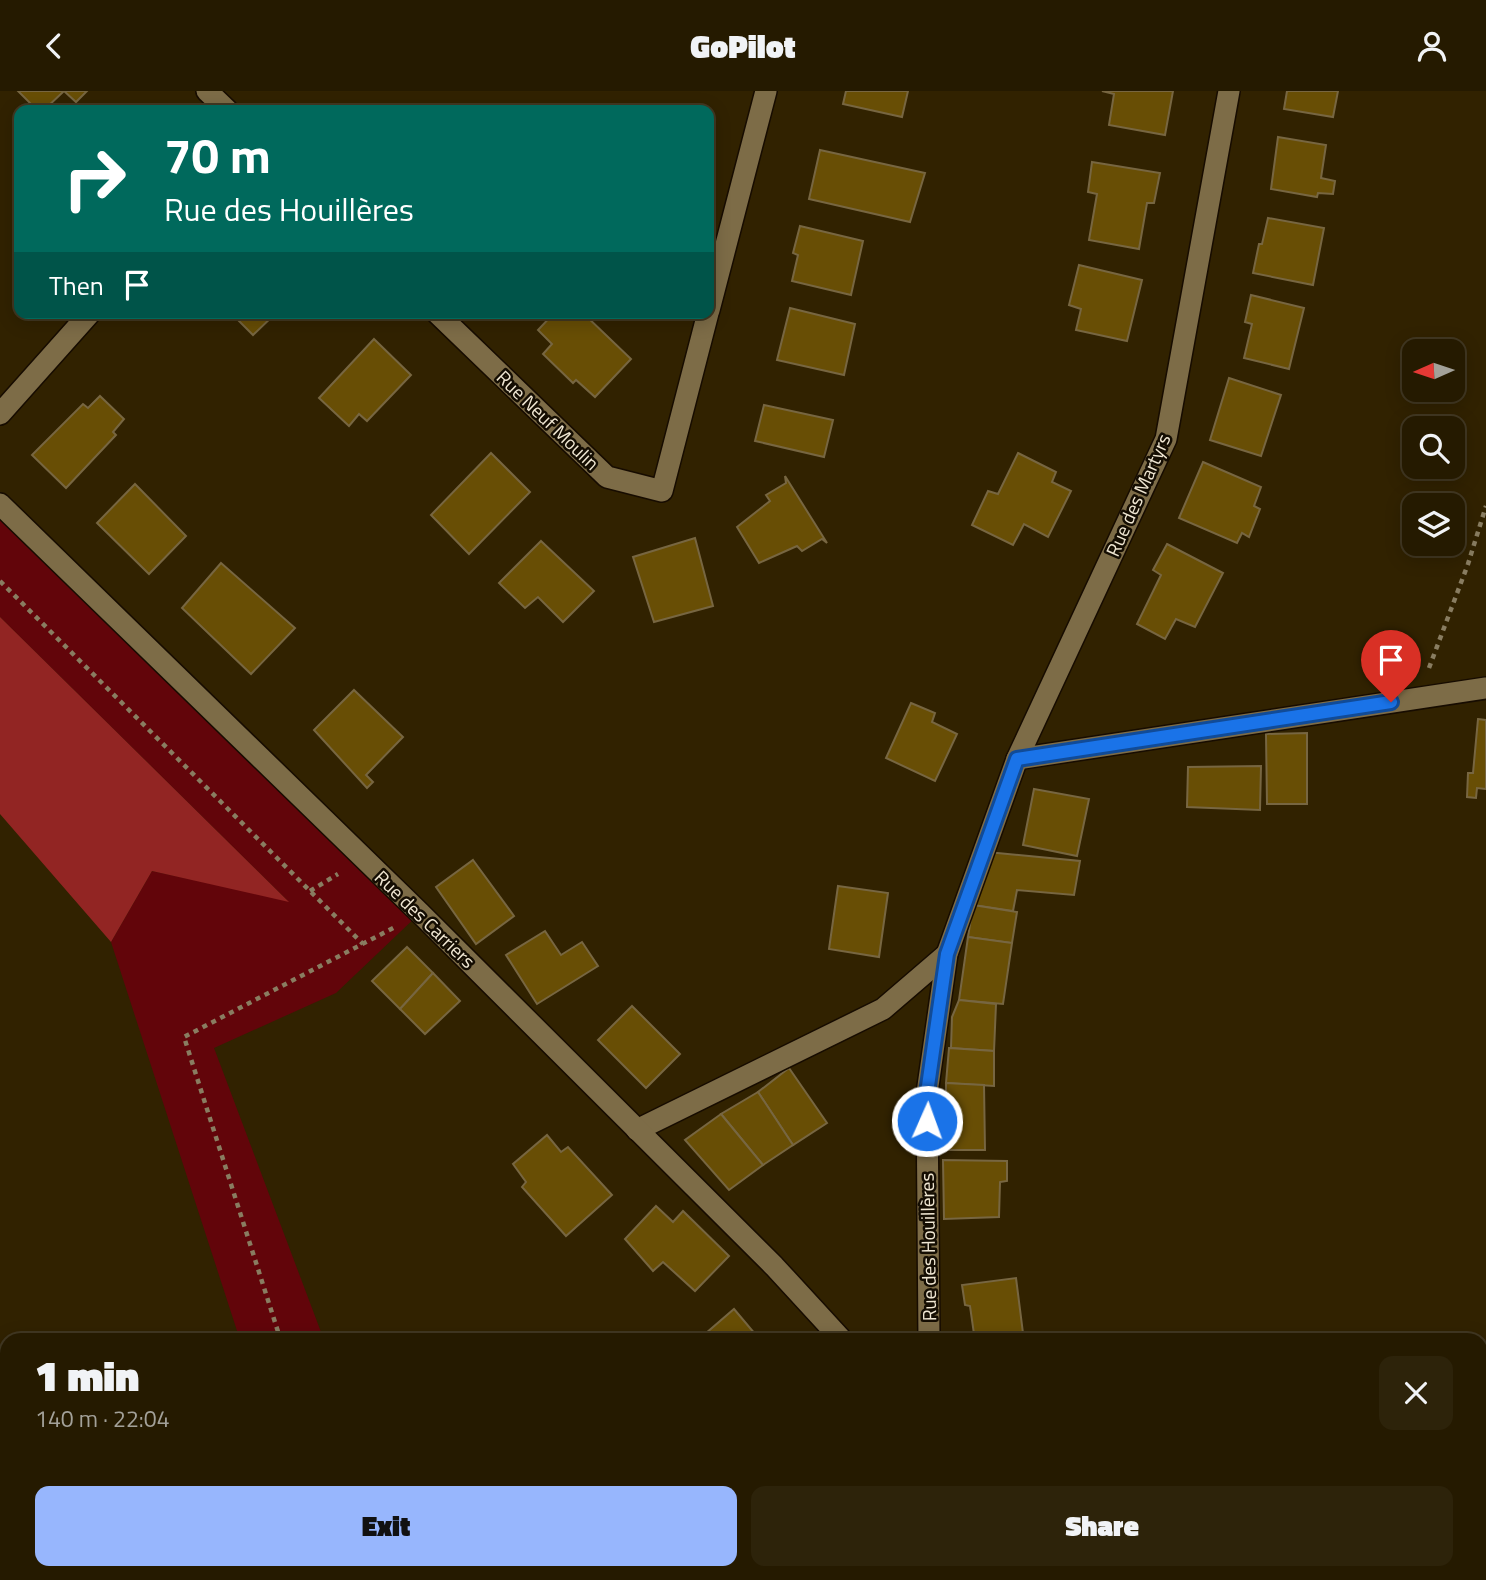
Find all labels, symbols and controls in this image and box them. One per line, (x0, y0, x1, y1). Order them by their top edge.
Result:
text: GoPilot (690, 22, 796, 70)
icon: back (35, 27, 73, 65)
icon: person (1413, 27, 1451, 65)
text: 70 m (164, 117, 271, 192)
icon: right (49, 133, 140, 224)
text: Rue des Houillères (164, 185, 414, 233)
text: Then (49, 266, 104, 305)
icon: arrive (118, 266, 156, 304)
north arrow (1402, 339, 1465, 403)
map controls (1402, 339, 1465, 556)
street label: Rue Neuf Moulin (490, 363, 606, 476)
button: search (1402, 416, 1465, 479)
street label: Rue des Martyrs (1098, 429, 1178, 561)
button: layers (1402, 493, 1465, 556)
pin (1361, 630, 1421, 702)
icon: arrive (1372, 641, 1410, 679)
street label: Rue des Carriers (368, 863, 482, 974)
position arrow (890, 1084, 964, 1158)
street label: Rue des Houillères (912, 1172, 943, 1321)
text: 1 min (35, 1343, 139, 1407)
button: close (1379, 1356, 1453, 1430)
text: 140 m · 22:04 (35, 1401, 170, 1436)
button: Exit (35, 1486, 737, 1566)
button: Share (751, 1486, 1453, 1566)

